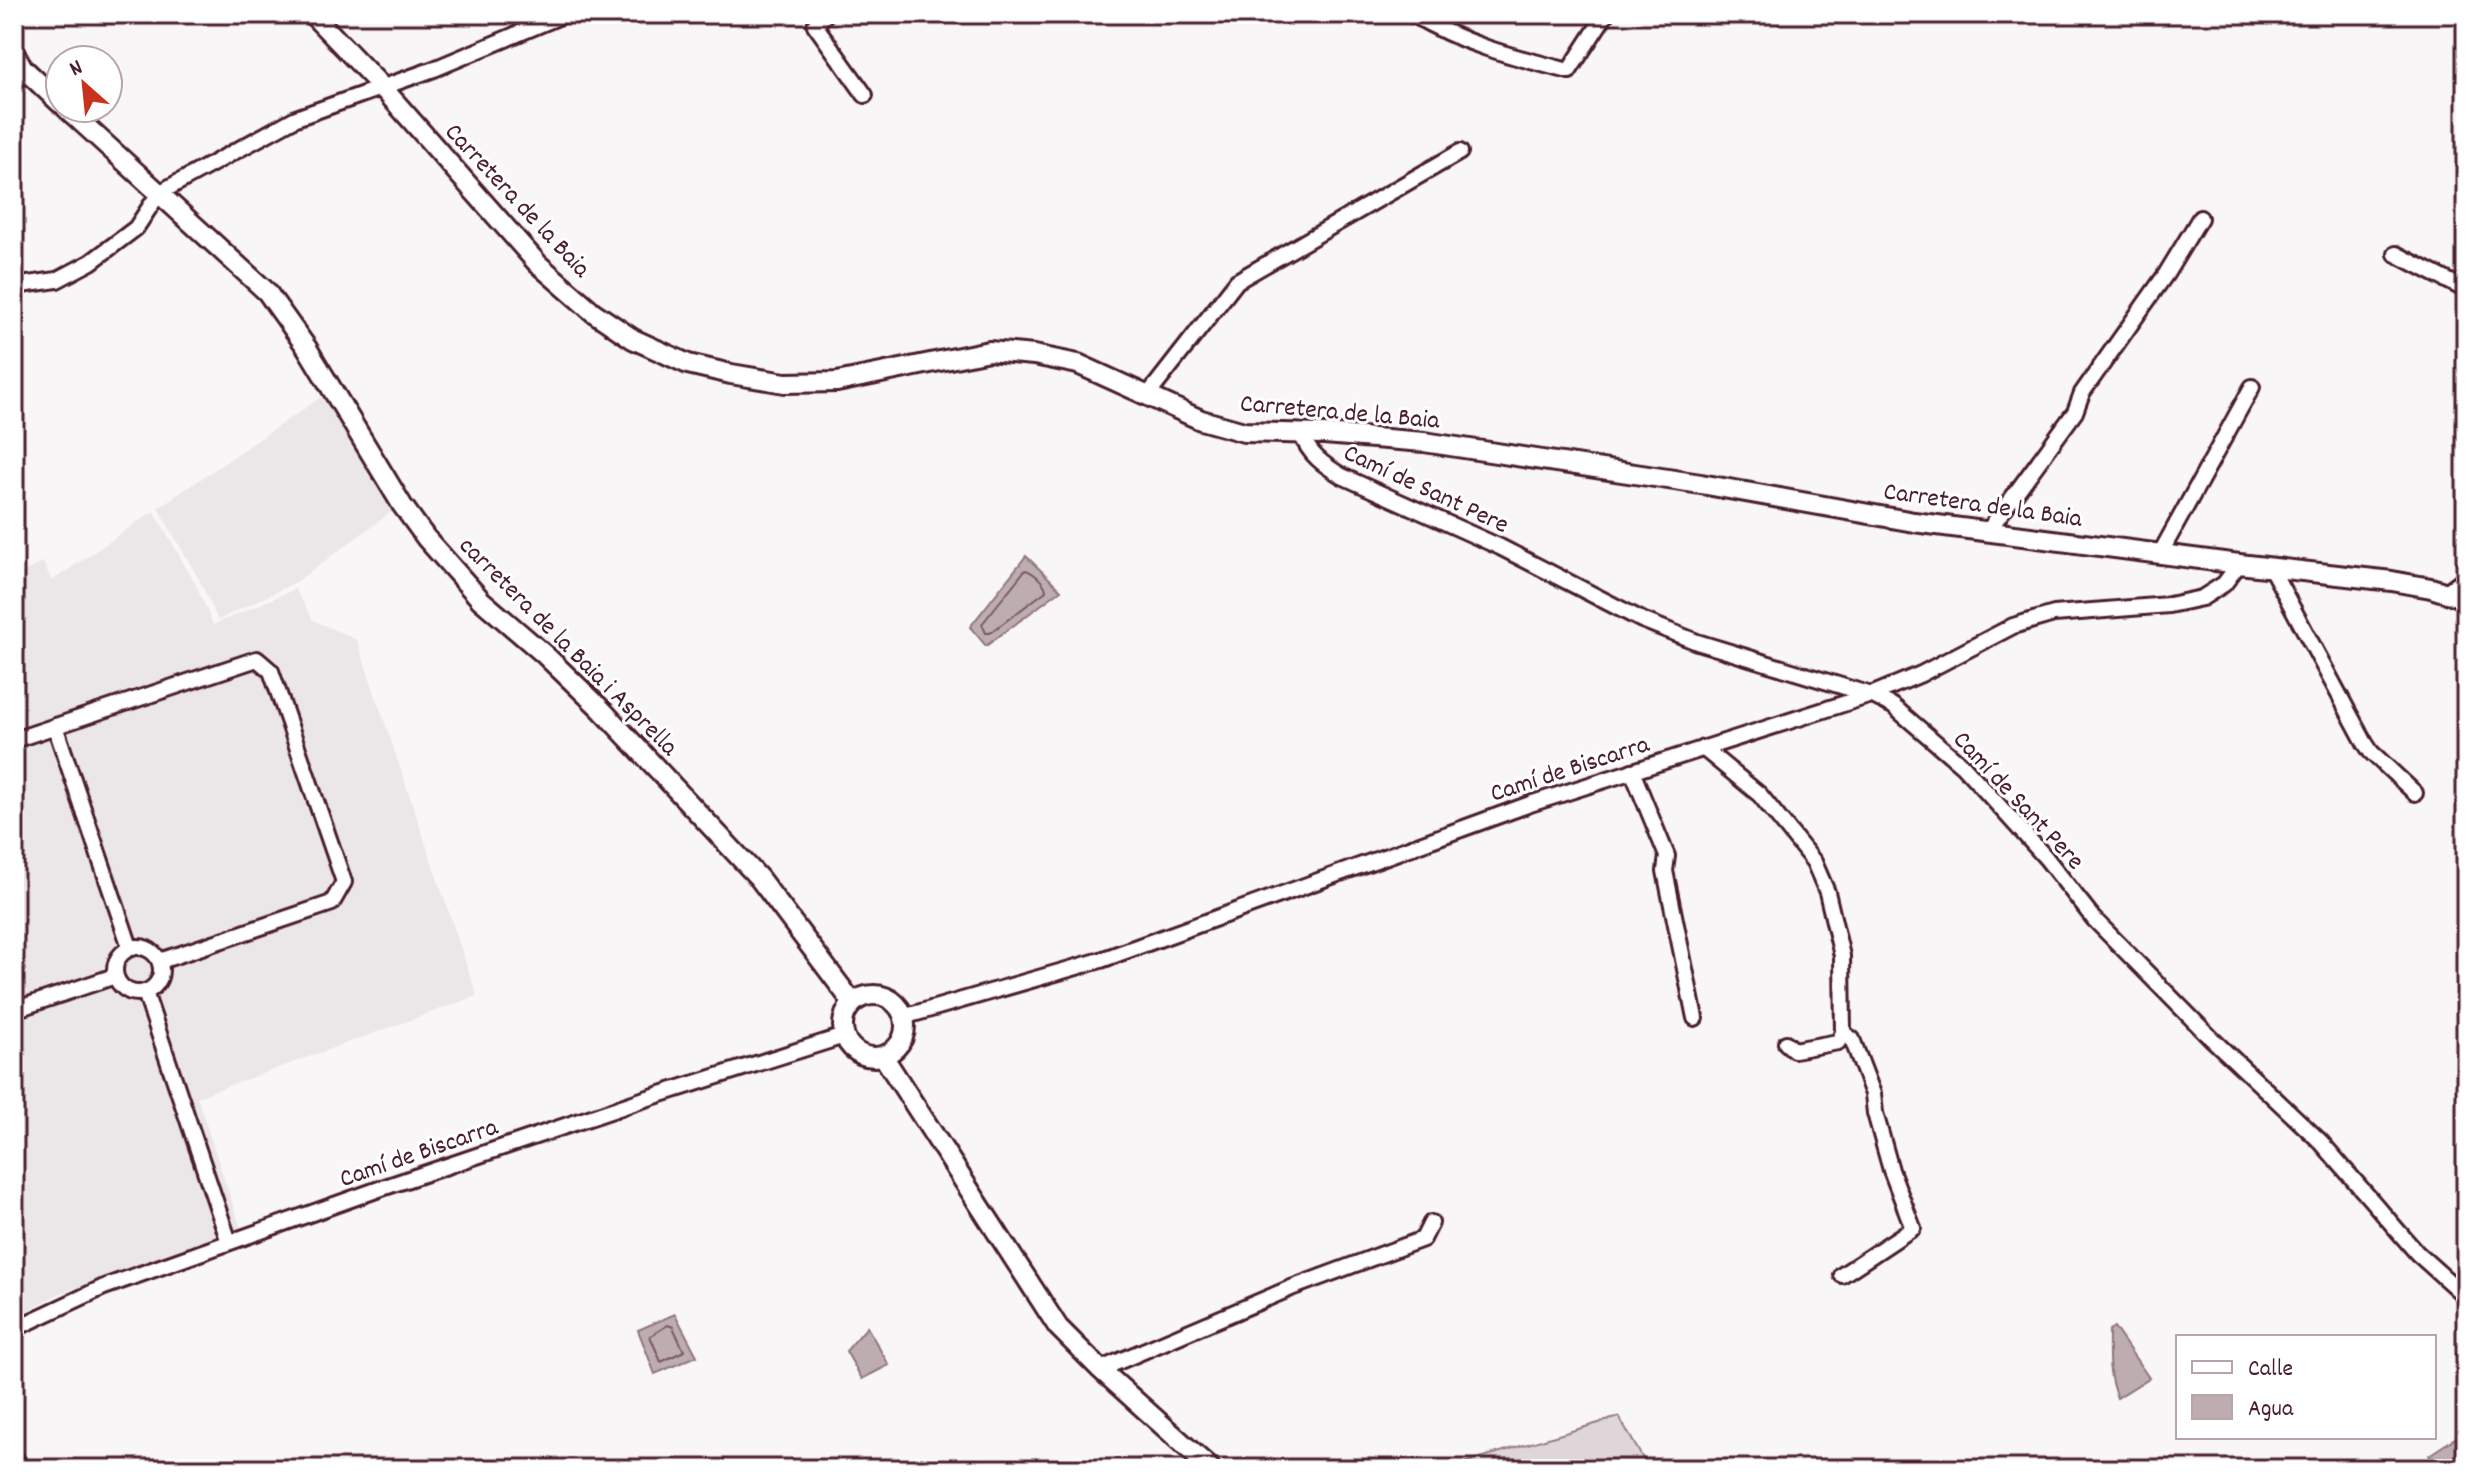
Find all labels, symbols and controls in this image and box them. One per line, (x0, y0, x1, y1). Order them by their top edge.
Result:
north arrow (44, 44, 124, 124)
text: N (65, 53, 89, 86)
street label: Carretera de la Baia (435, 116, 599, 288)
street label: Carretera de la Baia (1238, 386, 1442, 441)
street label: Camí de Sant Pere (1337, 436, 1514, 545)
street label: Carretera de la Baia (1881, 474, 2085, 539)
street label: carretera de la Baia i Asprella (449, 529, 686, 766)
street label: Camí de Sant Pere (1943, 723, 2092, 879)
street label: Camí de Biscarra (1486, 727, 1655, 813)
street label: Camí de Biscarra (335, 1110, 504, 1199)
legend (2176, 1335, 2436, 1439)
text: Calle (2248, 1353, 2293, 1387)
text: Agua (2248, 1393, 2294, 1427)

